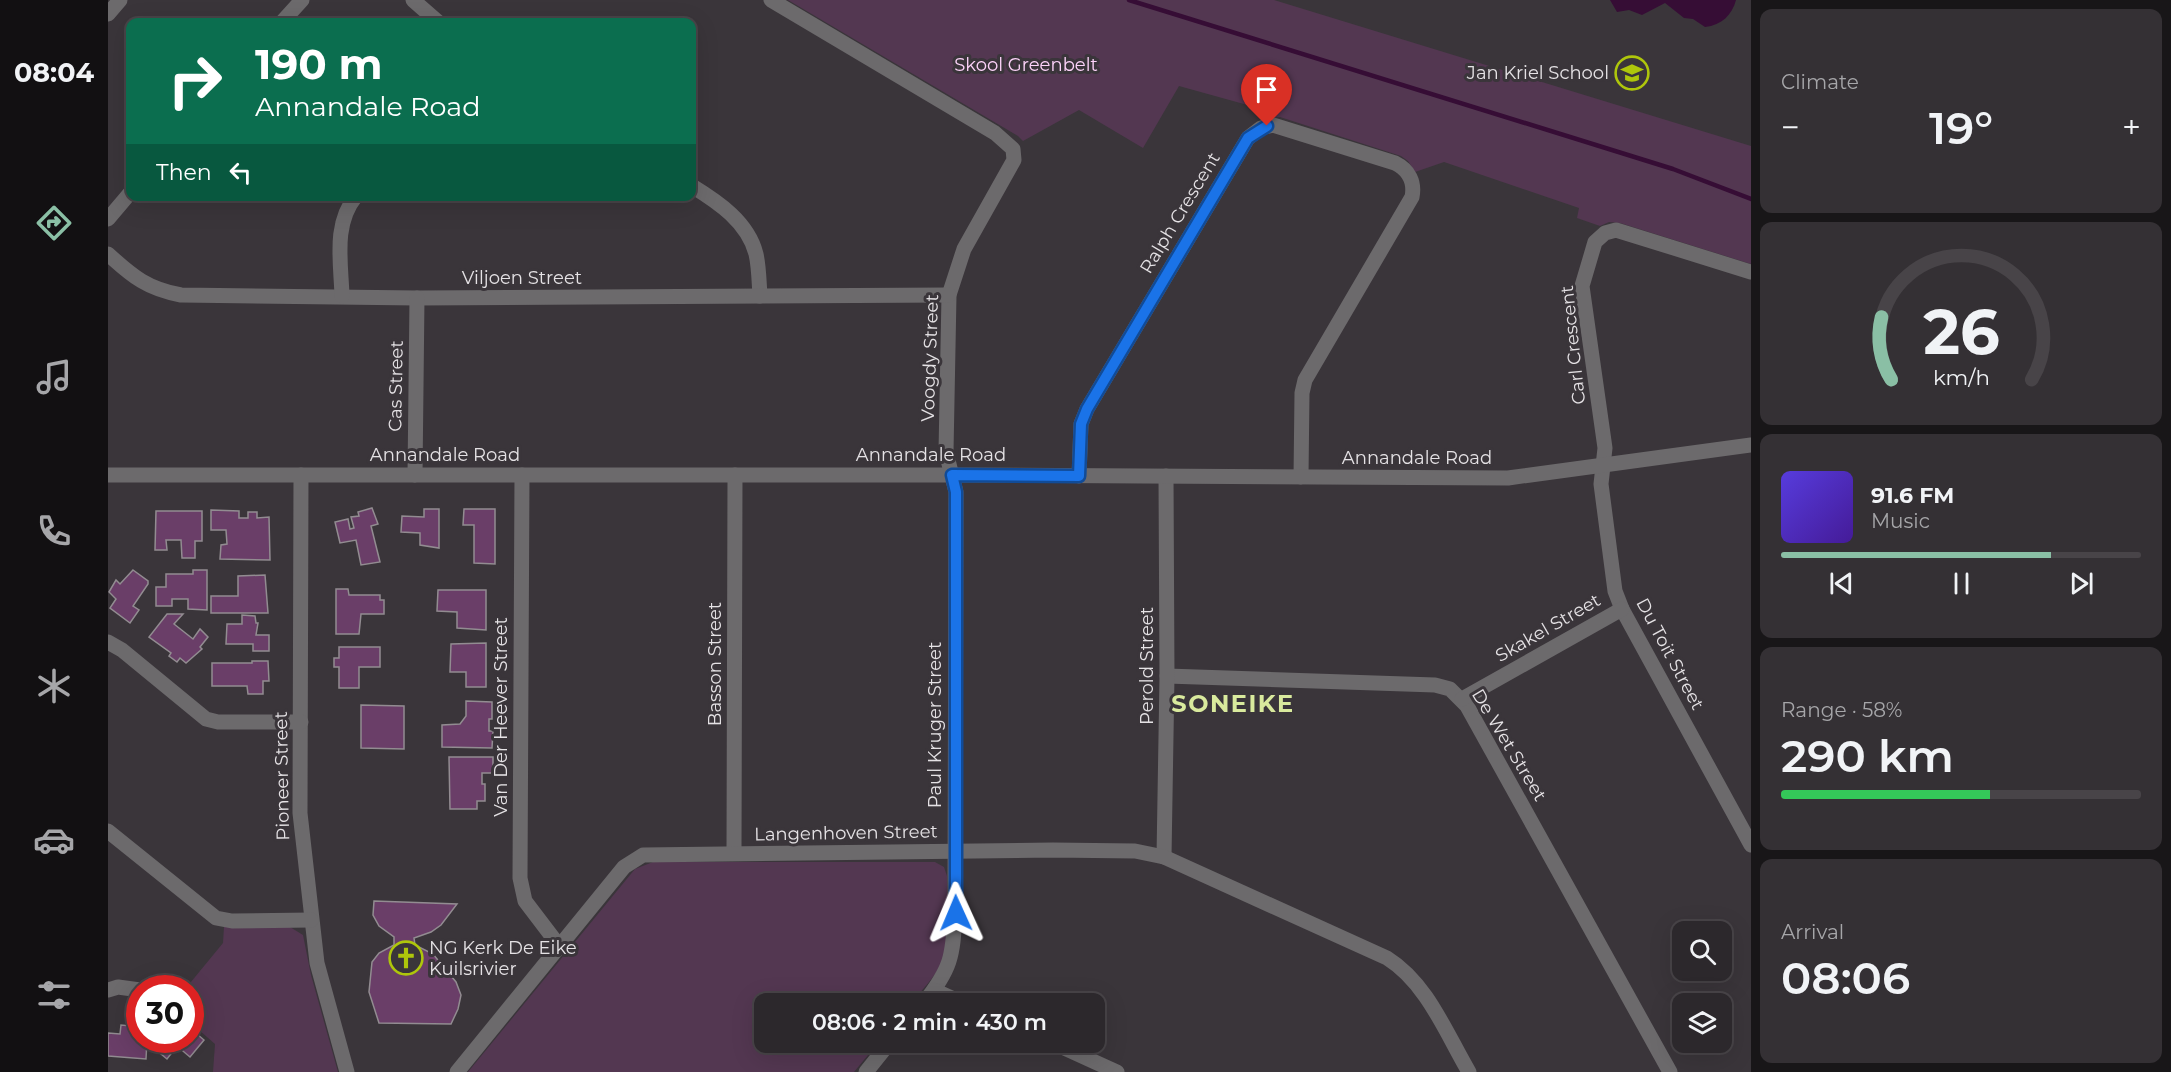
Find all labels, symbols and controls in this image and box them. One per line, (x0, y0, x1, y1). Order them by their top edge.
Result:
text: 190 m (255, 38, 383, 90)
icon: right (156, 42, 234, 120)
park label: Skool Greenbelt (954, 54, 1098, 76)
school or university icon: Jan Kriel School (1614, 55, 1650, 91)
text: 08:04 (14, 56, 94, 89)
place label: Jan Kriel School (1466, 62, 1609, 84)
pin (1241, 64, 1292, 126)
text: Climate (1781, 70, 1859, 94)
icon: arrive (1250, 73, 1283, 106)
text: Annandale Road (255, 90, 481, 123)
text: 19° (1929, 100, 1993, 155)
text: − (1781, 107, 1800, 147)
text: + (2122, 107, 2141, 147)
street label: Ralph Crescent (1135, 149, 1225, 277)
icon: left (224, 156, 257, 189)
text: Then (156, 159, 212, 186)
icon: directions (33, 202, 75, 244)
street label: Viljoen Street (462, 267, 582, 289)
street label: Carl Crescent (1556, 284, 1590, 406)
street label: Voogdy Street (917, 294, 943, 422)
text: 26 (1923, 295, 1999, 371)
street label: Cas Street (384, 340, 408, 432)
icon: music (33, 356, 75, 398)
text: km/h (1932, 365, 1990, 391)
street label: Annandale Road (370, 444, 520, 466)
street label: Annandale Road (856, 444, 1006, 466)
street label: Annandale Road (1342, 447, 1492, 469)
text: 91.6 FM (1871, 482, 1954, 509)
text: Music (1871, 509, 1930, 533)
icon: phone (33, 510, 75, 552)
icon: previous (1825, 567, 1858, 600)
icon: pause (1945, 567, 1978, 600)
icon: next (2065, 567, 2098, 600)
street label: Skakel Street (1492, 589, 1604, 667)
street label: Du Toit Street (1631, 594, 1709, 714)
street label: Basson Street (704, 602, 726, 726)
street label: Perold Street (1136, 607, 1158, 725)
street label: Van Der Heever Street (490, 617, 512, 817)
street label: Paul Kruger Street (924, 642, 946, 808)
icon: climate (33, 665, 75, 707)
street label: De Wet Street (1467, 685, 1551, 805)
district label: SONEIKE (1171, 689, 1295, 718)
text: Range · 58% (1781, 698, 1902, 722)
street label: Pioneer Street (270, 711, 294, 841)
text: 290 km (1781, 728, 1954, 783)
icon: car (33, 819, 75, 861)
street label: Langenhoven Street (754, 820, 938, 846)
position arrow (924, 881, 988, 945)
text: Arrival (1781, 920, 1844, 944)
map controls (1672, 921, 1732, 1053)
button: search (1672, 921, 1732, 981)
place label: NG Kerk De Eike Kuilsrivier (429, 937, 577, 980)
church icon: NG Kerk De Eike Kuilsrivier (388, 940, 424, 976)
text: 08:06 (1781, 950, 1910, 1005)
icon: filters (33, 974, 75, 1016)
speed limit sign: 30 (126, 975, 204, 1053)
button: layers (1672, 993, 1732, 1053)
text: 08:06 · 2 min · 430 m (812, 1009, 1047, 1036)

